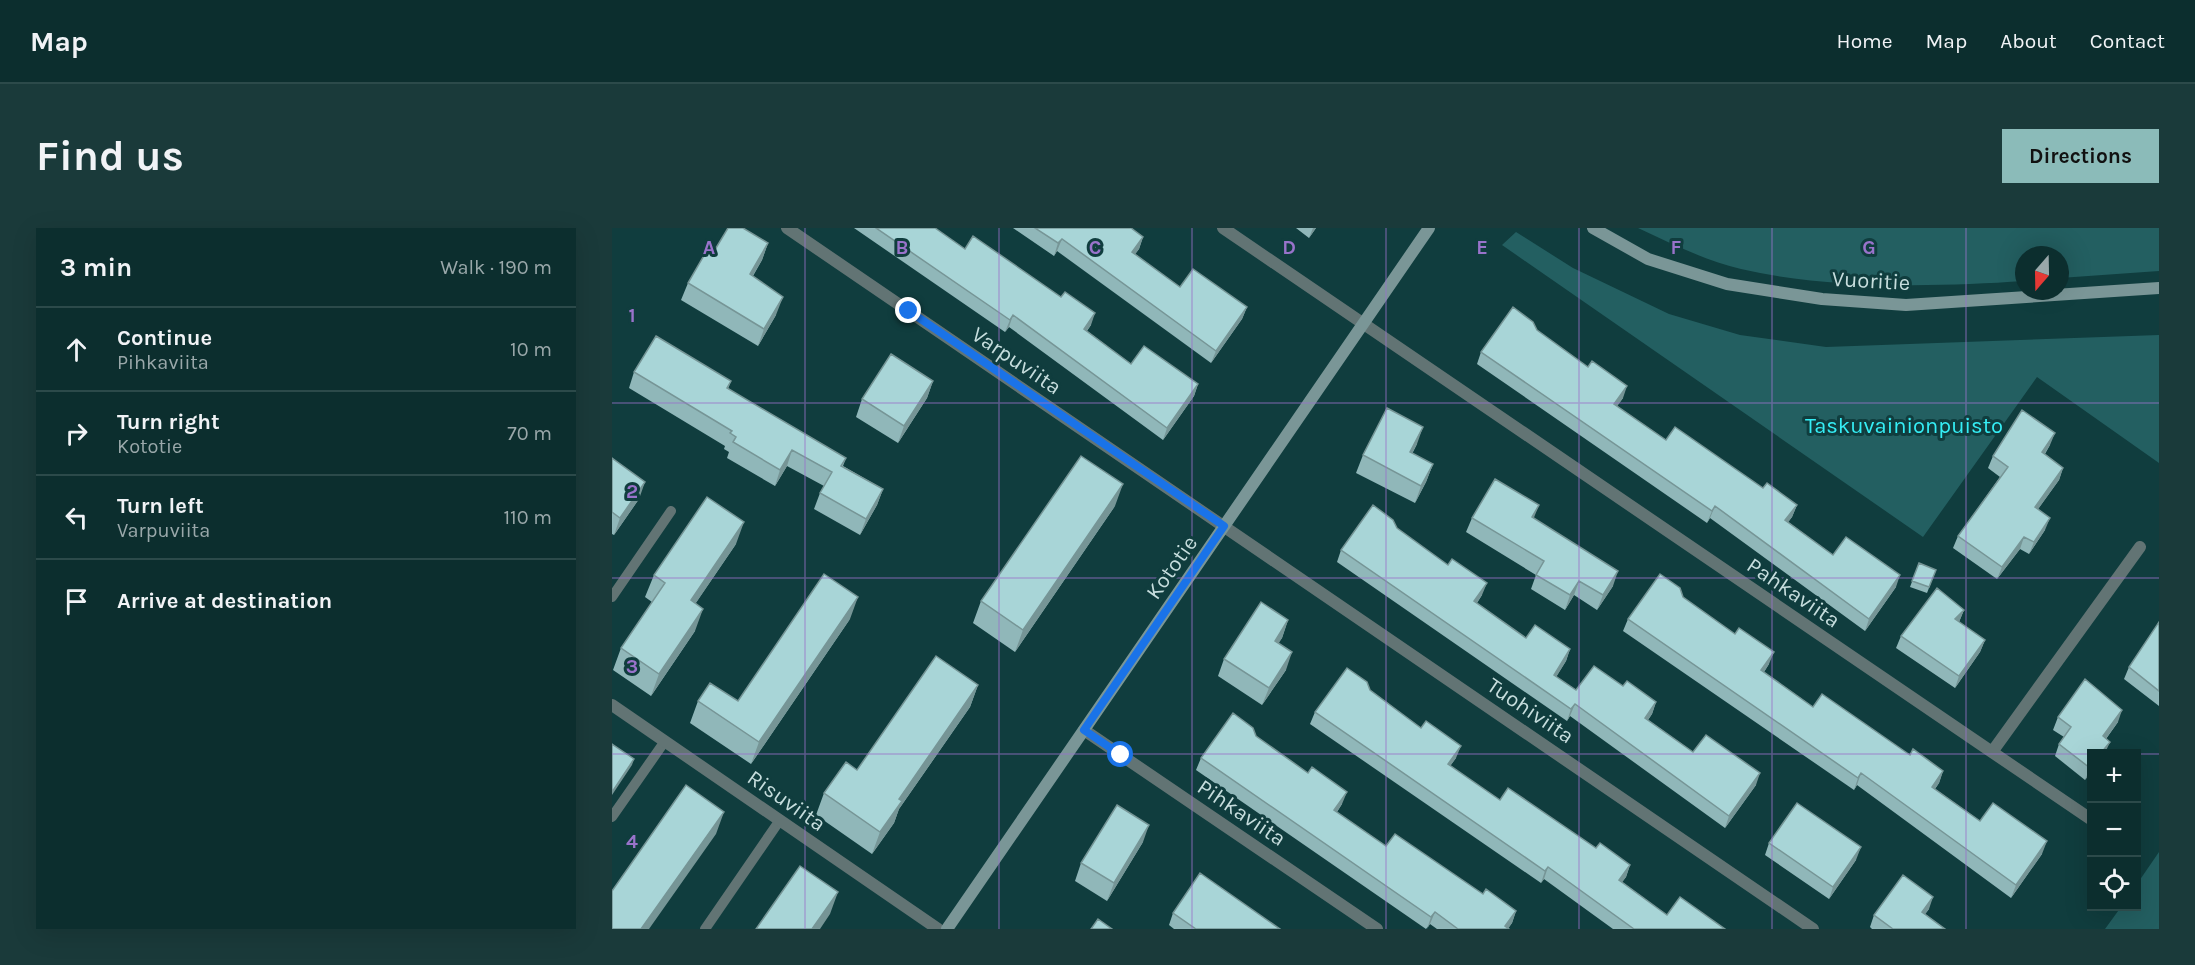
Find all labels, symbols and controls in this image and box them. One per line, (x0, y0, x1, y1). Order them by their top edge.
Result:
text: Map (30, 25, 88, 58)
text: Home (1837, 29, 1893, 53)
text: Map (1926, 29, 1967, 53)
text: About (2000, 29, 2057, 53)
text: Contact (2090, 29, 2165, 53)
button: Directions (2002, 129, 2159, 183)
text: Find us (36, 131, 184, 181)
text: A (703, 236, 716, 259)
text: B (896, 236, 908, 259)
text: C (1089, 236, 1101, 259)
text: D (1282, 236, 1296, 259)
text: E (1476, 236, 1488, 259)
text: F (1671, 236, 1682, 259)
text: G (1862, 236, 1876, 259)
north arrow (2015, 246, 2069, 300)
text: 3 min (60, 252, 132, 283)
text: Walk · 190 m (440, 256, 552, 279)
street label: Vuoritie (1831, 266, 1911, 296)
route end (895, 297, 921, 323)
text: 1 (628, 304, 636, 327)
street label: Varpuviita (967, 321, 1066, 400)
text: Continue (117, 325, 212, 351)
icon: ahead (60, 333, 93, 366)
text: 10 m (510, 338, 552, 361)
text: Pihkaviita (117, 351, 209, 374)
text: Turn right (117, 409, 220, 435)
park label: Taskuvainionpuisto (1805, 413, 2003, 439)
icon: right (60, 417, 93, 450)
text: 70 m (507, 422, 552, 445)
text: Kototie (117, 435, 182, 458)
text: 2 (626, 480, 638, 503)
text: Turn left (117, 493, 204, 519)
icon: left (60, 501, 93, 534)
text: 110 m (503, 506, 552, 529)
text: Varpuviita (117, 519, 210, 542)
street label: Kototie (1141, 531, 1203, 604)
street label: Pahkaviita (1742, 552, 1845, 633)
icon: arrive (60, 585, 93, 618)
text: Arrive at destination (117, 588, 332, 614)
text: 3 (626, 655, 638, 678)
street label: Tuohiviita (1482, 672, 1579, 749)
route start (1107, 741, 1133, 767)
map controls (2087, 749, 2141, 911)
button: + (2087, 749, 2141, 803)
street label: Risuviita (742, 765, 831, 837)
street label: Pihkaviita (1192, 774, 1291, 852)
button: − (2087, 803, 2141, 857)
text: 4 (626, 830, 638, 853)
button: locate (2087, 857, 2141, 911)

